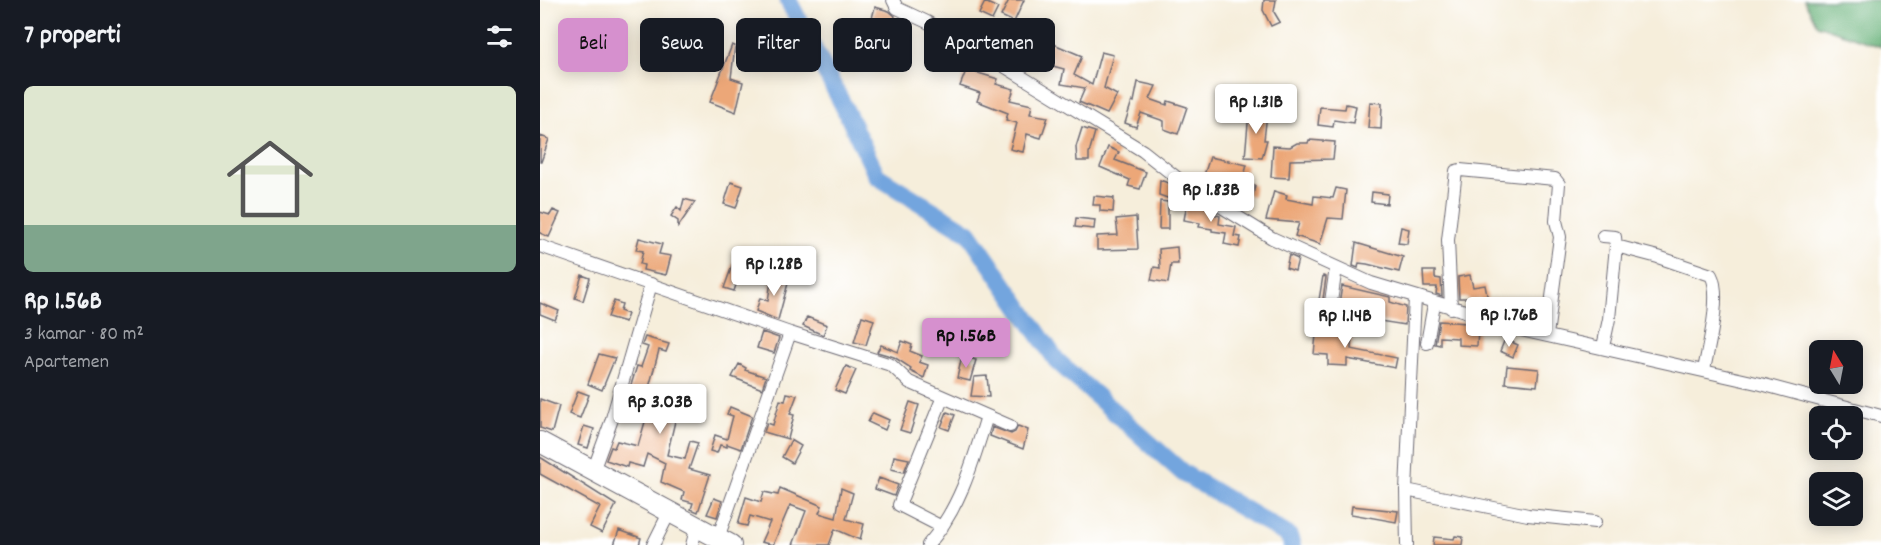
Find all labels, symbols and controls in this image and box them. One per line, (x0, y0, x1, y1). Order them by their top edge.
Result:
text: 7 properti (24, 18, 121, 55)
chip: Beli (558, 18, 628, 72)
chip: Sewa (640, 18, 724, 72)
chip: Filter (736, 18, 821, 72)
chip: Baru (833, 18, 912, 72)
chip: Apartemen (924, 18, 1055, 72)
icon: filters (483, 20, 516, 53)
pin: Rp 1.31B (1194, 84, 1318, 135)
text: Rp 1.31B (1229, 89, 1283, 117)
icon: home (216, 125, 324, 233)
pin: Rp 1.83B (1149, 172, 1273, 223)
text: Rp 1.83B (1182, 177, 1240, 205)
pin: Rp 1.28B (712, 246, 836, 297)
text: Rp 1.28B (745, 251, 803, 279)
text: Rp 1.56B (24, 284, 102, 321)
pin: Rp 1.76B (1447, 297, 1571, 348)
pin: Rp 1.14B (1283, 298, 1407, 349)
text: Rp 1.76B (1480, 302, 1538, 330)
text: Rp 1.14B (1318, 303, 1372, 331)
pin: Rp 1.56B (904, 318, 1028, 369)
text: 3 kamar · 80 m² (24, 321, 144, 349)
text: Rp 1.56B (936, 323, 996, 351)
north arrow (1809, 340, 1863, 394)
map controls (1809, 340, 1863, 526)
text: Apartemen (24, 349, 109, 377)
pin: Rp 3.03B (598, 384, 722, 435)
text: Rp 3.03B (628, 389, 693, 417)
button: locate (1809, 406, 1863, 460)
button: layers (1809, 472, 1863, 526)

